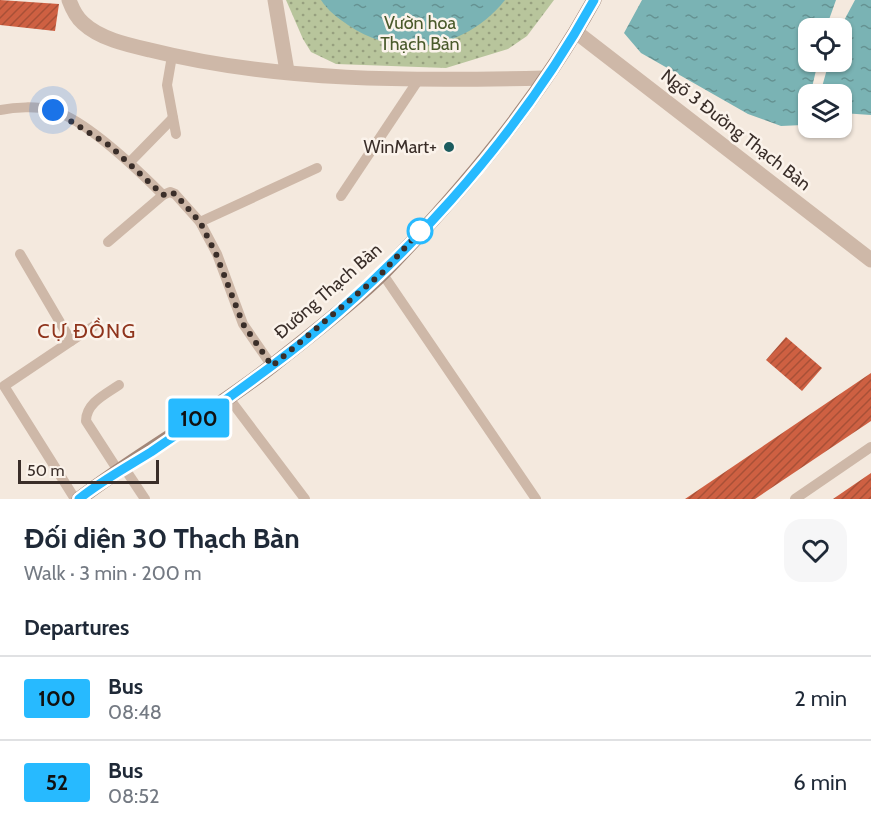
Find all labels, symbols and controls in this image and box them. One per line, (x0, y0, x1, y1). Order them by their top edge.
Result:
park label: Vườn hoa Thạch Bàn (380, 12, 460, 55)
map controls (798, 18, 852, 138)
button: locate (798, 18, 852, 72)
street label: Ngõ 3 Đường Thạch Bàn (657, 65, 815, 195)
button: layers (798, 84, 852, 138)
your location (38, 95, 68, 125)
place label: WinMart+ (364, 136, 437, 158)
marker: WinMart+ (442, 140, 456, 154)
unlabelled marker (407, 218, 433, 244)
street label: Đường Thạch Bàn (270, 238, 386, 344)
district label: CỰ ĐỒNG (37, 317, 137, 343)
line badge: 100 (164, 398, 234, 438)
text: 100 (180, 406, 218, 431)
scale bar (18, 457, 159, 484)
text: 50 m (27, 461, 64, 480)
button: heart (784, 519, 847, 582)
text: Đối diện 30 Thạch Bàn (24, 521, 300, 555)
text: Walk · 3 min · 200 m (24, 561, 202, 585)
text: Departures (24, 614, 129, 641)
text: Bus (108, 673, 143, 700)
text: 2 min (794, 685, 847, 712)
text: 100 (38, 686, 76, 711)
text: 08:48 (108, 700, 162, 724)
text: Bus (108, 757, 143, 784)
text: 6 min (793, 769, 847, 796)
text: 52 (46, 770, 68, 795)
text: 08:52 (108, 784, 160, 808)

